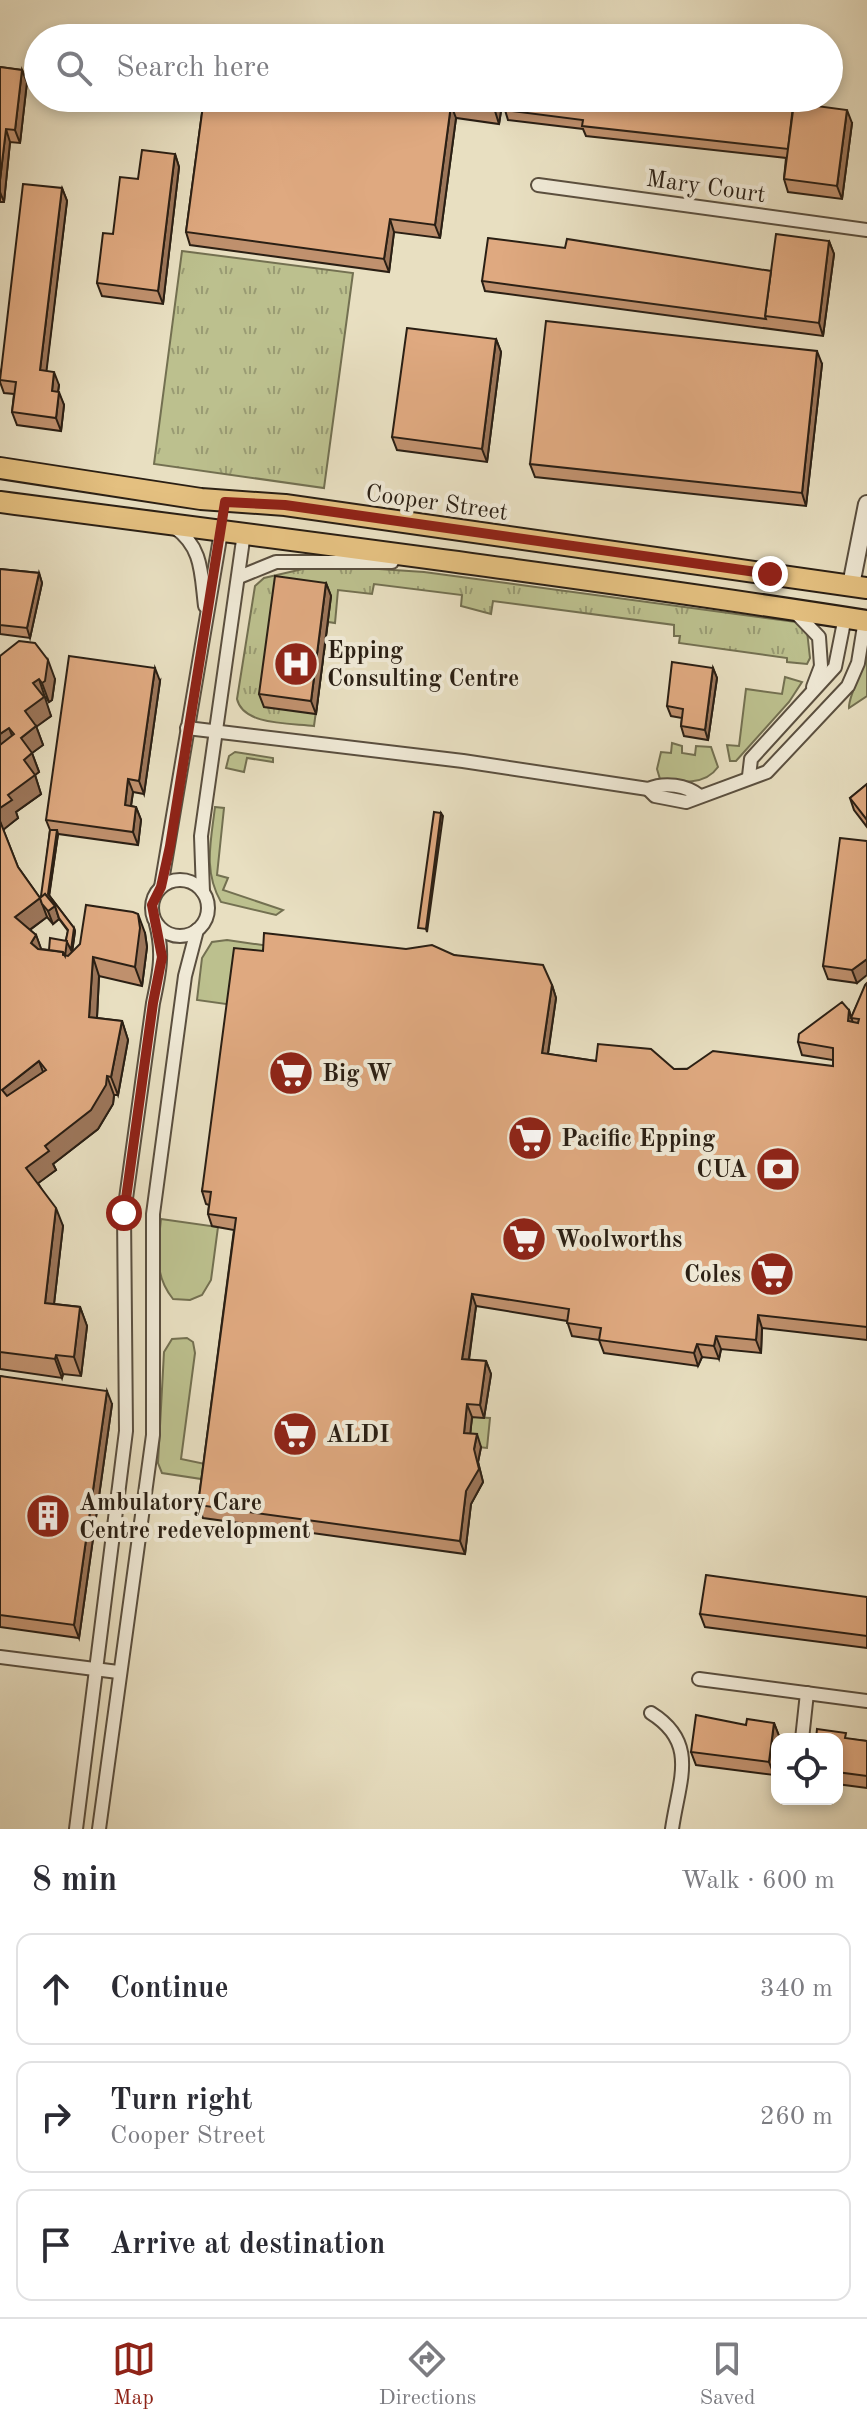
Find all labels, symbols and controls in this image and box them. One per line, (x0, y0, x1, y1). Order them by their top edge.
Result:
search box (24, 24, 843, 112)
icon: search (52, 46, 96, 90)
text: Search here (116, 53, 270, 83)
street label: Mary Court (644, 168, 767, 208)
street label: Cooper Street (364, 482, 509, 526)
route end (752, 556, 788, 592)
hospital icon: Epping Consulting Centre (272, 640, 320, 688)
place label: Epping Consulting Centre (327, 640, 519, 692)
supermarket icon: Big W (267, 1049, 315, 1097)
place label: Big W (322, 1063, 392, 1087)
supermarket icon: Pacific Epping (506, 1114, 554, 1162)
place label: Pacific Epping (561, 1128, 716, 1152)
bank icon: CUA (754, 1145, 802, 1193)
place label: CUA (696, 1159, 747, 1183)
route start (106, 1195, 142, 1231)
supermarket icon: Woolworths (500, 1215, 548, 1263)
place label: Woolworths (555, 1229, 682, 1253)
supermarket icon: Coles (748, 1250, 796, 1298)
place label: Coles (684, 1264, 741, 1288)
supermarket icon: ALDI (271, 1410, 319, 1458)
place label: ALDI (326, 1424, 390, 1448)
building icon: Ambulatory Care Centre redevelopment (24, 1492, 72, 1540)
place label: Ambulatory Care Centre redevelopment (79, 1492, 311, 1544)
map controls (771, 1733, 843, 1805)
button: locate (771, 1733, 843, 1805)
text: 8 min (32, 1864, 117, 1898)
text: Walk · 600 m (681, 1868, 835, 1894)
icon: ahead (34, 1967, 78, 2011)
text: Continue (110, 1974, 229, 2004)
text: 340 m (760, 1976, 833, 2002)
text: Turn right (110, 2086, 252, 2116)
icon: right (34, 2095, 78, 2139)
text: 260 m (760, 2104, 833, 2130)
text: Cooper Street (110, 2123, 265, 2149)
icon: arrive (34, 2223, 78, 2267)
text: Arrive at destination (110, 2230, 385, 2260)
tab: Map (112, 2337, 156, 2412)
tab: Directions (379, 2337, 476, 2412)
tab: Saved (699, 2337, 755, 2412)

